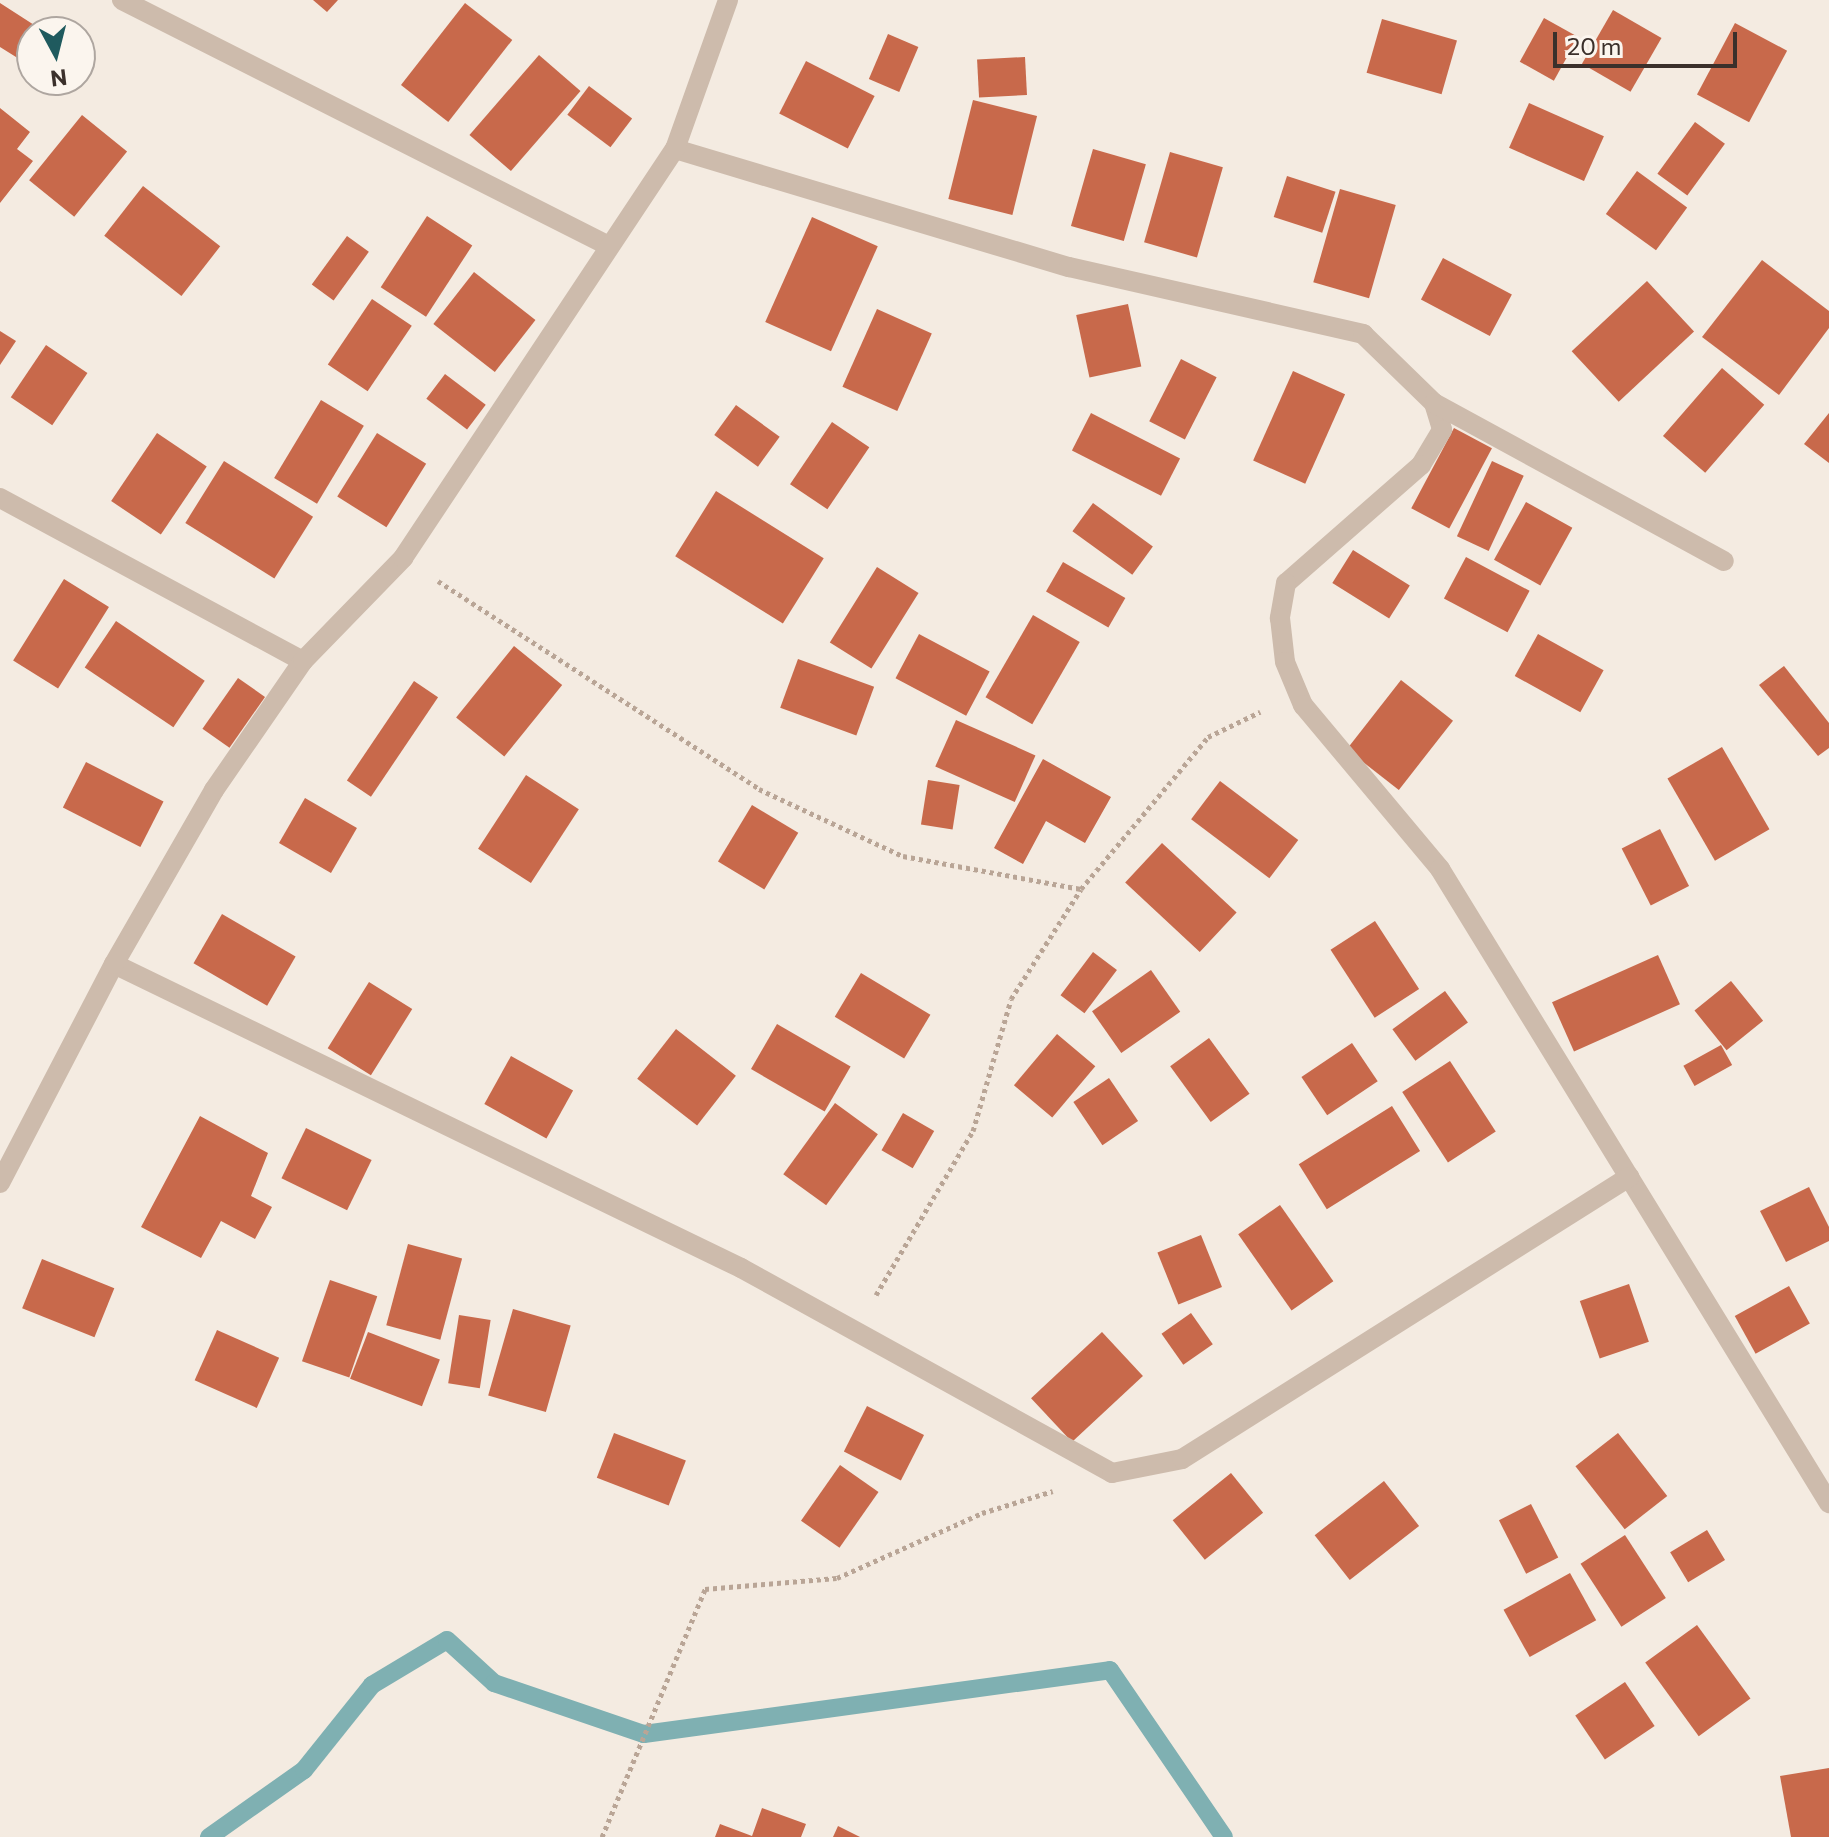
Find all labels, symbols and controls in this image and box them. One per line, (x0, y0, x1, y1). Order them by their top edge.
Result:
north arrow (16, 16, 96, 96)
scale bar (1557, 16, 1741, 66)
text: 20 m (1567, 31, 1621, 60)
text: N (49, 64, 69, 93)

